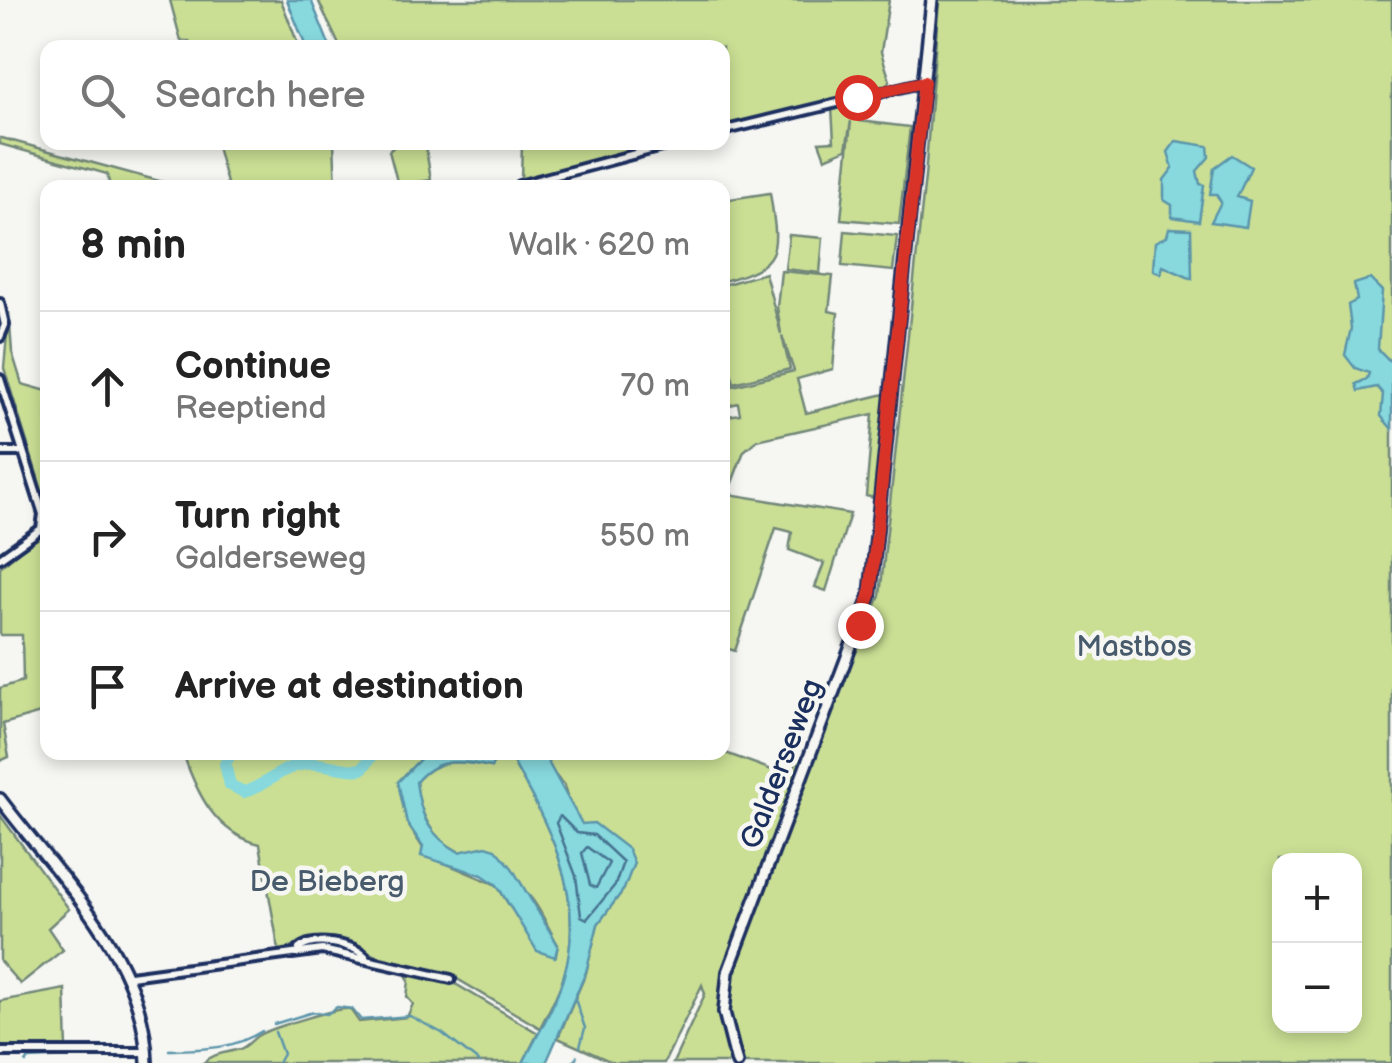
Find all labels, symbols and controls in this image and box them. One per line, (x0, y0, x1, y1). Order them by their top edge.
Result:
search box (40, 40, 730, 150)
icon: search (75, 68, 130, 123)
text: Search here (155, 73, 366, 118)
route start (835, 75, 881, 121)
text: 8 min (80, 220, 186, 271)
text: Walk · 620 m (508, 226, 690, 265)
text: Continue (175, 344, 331, 389)
icon: ahead (80, 359, 135, 414)
text: 70 m (620, 367, 690, 406)
text: Reeptiend (175, 389, 327, 428)
text: Turn right (175, 494, 340, 539)
icon: right (80, 509, 135, 564)
text: 550 m (599, 517, 690, 556)
text: Galderseweg (175, 539, 366, 578)
route end (838, 603, 884, 649)
park label: Mastbos (1076, 629, 1192, 665)
icon: arrive (80, 659, 135, 714)
text: Arrive at destination (175, 664, 524, 709)
street label: Galderseweg (733, 674, 831, 854)
map controls (1272, 853, 1362, 1033)
button: + (1272, 853, 1362, 943)
park label: De Bieberg (250, 864, 404, 900)
button: − (1272, 943, 1362, 1033)

